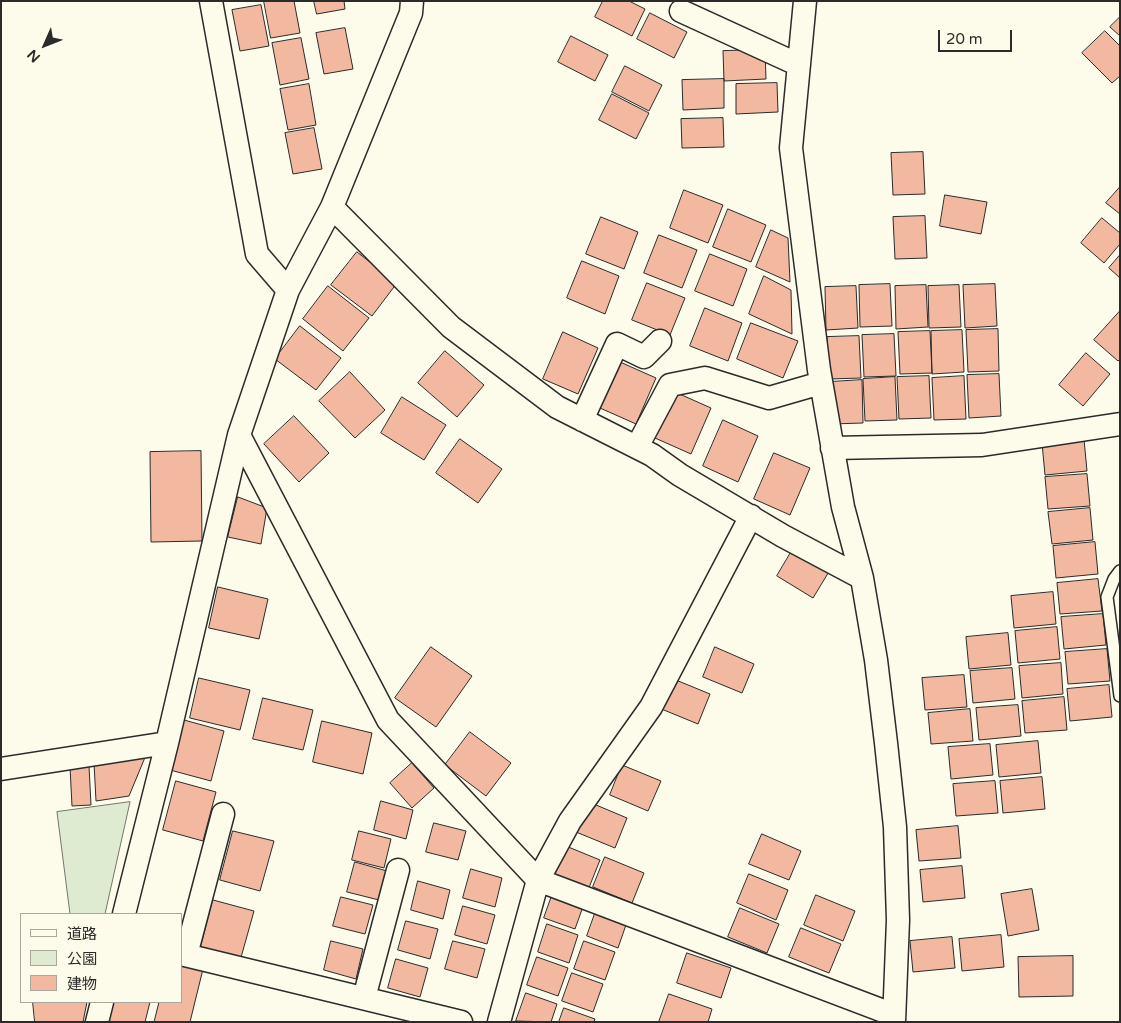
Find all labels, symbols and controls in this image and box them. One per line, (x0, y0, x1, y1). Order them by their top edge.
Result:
north arrow (20, 20, 70, 70)
scale bar (941, 20, 1015, 52)
text: 20 m (946, 30, 983, 48)
text: N (24, 46, 44, 66)
legend (20, 913, 182, 1003)
text: 道路 (67, 925, 97, 943)
text: 公園 (67, 950, 97, 968)
text: 建物 (67, 975, 97, 993)

